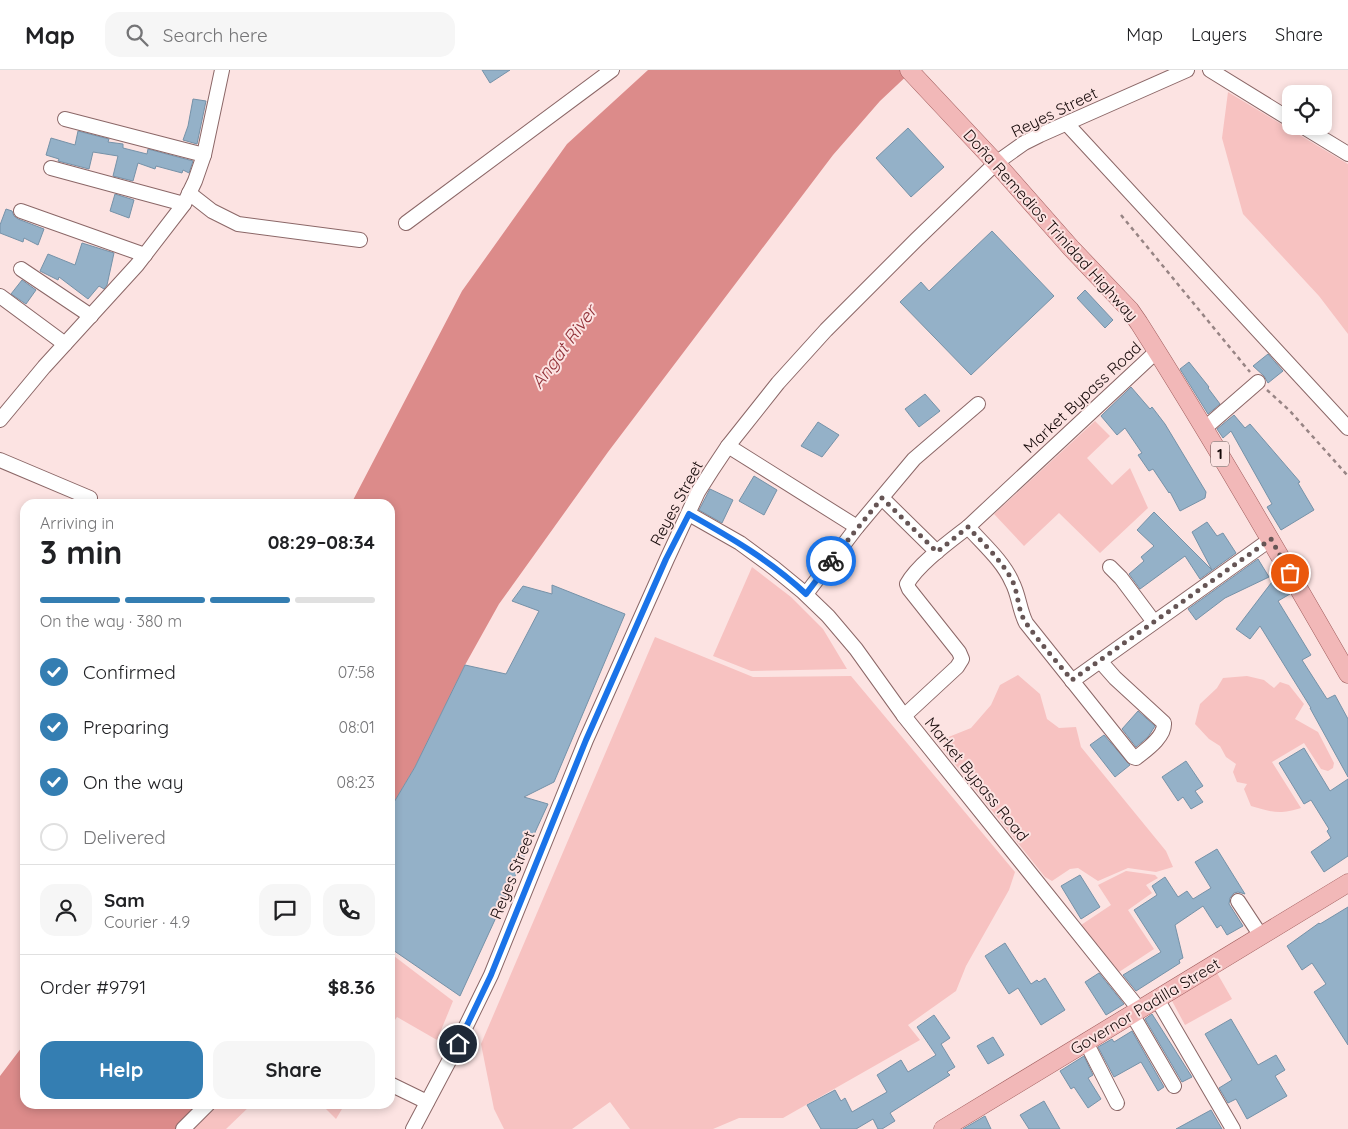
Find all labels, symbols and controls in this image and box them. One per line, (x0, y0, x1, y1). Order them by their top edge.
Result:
search box (105, 12, 455, 57)
text: Map (25, 20, 75, 50)
icon: search (123, 21, 151, 49)
text: Search here (163, 23, 268, 47)
text: Map (1126, 23, 1163, 46)
text: Layers (1191, 23, 1247, 46)
text: Share (1275, 23, 1323, 46)
street label: Reyes Street (1008, 83, 1100, 141)
map controls (1282, 85, 1332, 135)
button: locate (1282, 85, 1332, 135)
street label: Doña Remedios Trinidad Highway (959, 125, 1143, 325)
water label: Angat River (526, 299, 603, 393)
street label: Market Bypass Road (1019, 337, 1145, 457)
road number: 1 (1211, 442, 1229, 466)
street label: Reyes Street (645, 457, 707, 549)
text: Arriving in (40, 513, 114, 533)
text: 08:29–08:34 (268, 530, 375, 554)
text: 3 min (40, 532, 122, 572)
courier (806, 536, 856, 586)
icon: bike (817, 547, 845, 575)
pin (1269, 552, 1311, 594)
icon: bag (1276, 559, 1304, 587)
text: On the way · 380 m (40, 611, 182, 631)
icon: check (40, 658, 68, 686)
text: Confirmed (83, 660, 176, 684)
text: 07:58 (338, 662, 375, 682)
icon: check (40, 713, 68, 741)
street label: Market Bypass Road (921, 713, 1033, 845)
text: Preparing (83, 715, 169, 739)
text: 08:01 (338, 717, 375, 737)
icon: check (40, 768, 68, 796)
text: On the way (83, 770, 184, 794)
text: 08:23 (337, 772, 375, 792)
text: Delivered (83, 825, 166, 849)
street label: Reyes Street (485, 828, 539, 922)
button: person (40, 884, 92, 936)
button: chat (259, 884, 311, 936)
button: phone (323, 884, 375, 936)
text: Sam (104, 888, 145, 912)
text: Courier · 4.9 (104, 912, 190, 932)
street label: Governor Padilla Street (1066, 953, 1224, 1059)
text: Order #9791 (40, 975, 146, 999)
text: $8.36 (328, 975, 375, 999)
pin (437, 1023, 479, 1065)
icon: home (444, 1030, 472, 1058)
button: Help (40, 1041, 203, 1099)
button: Share (213, 1041, 375, 1099)

